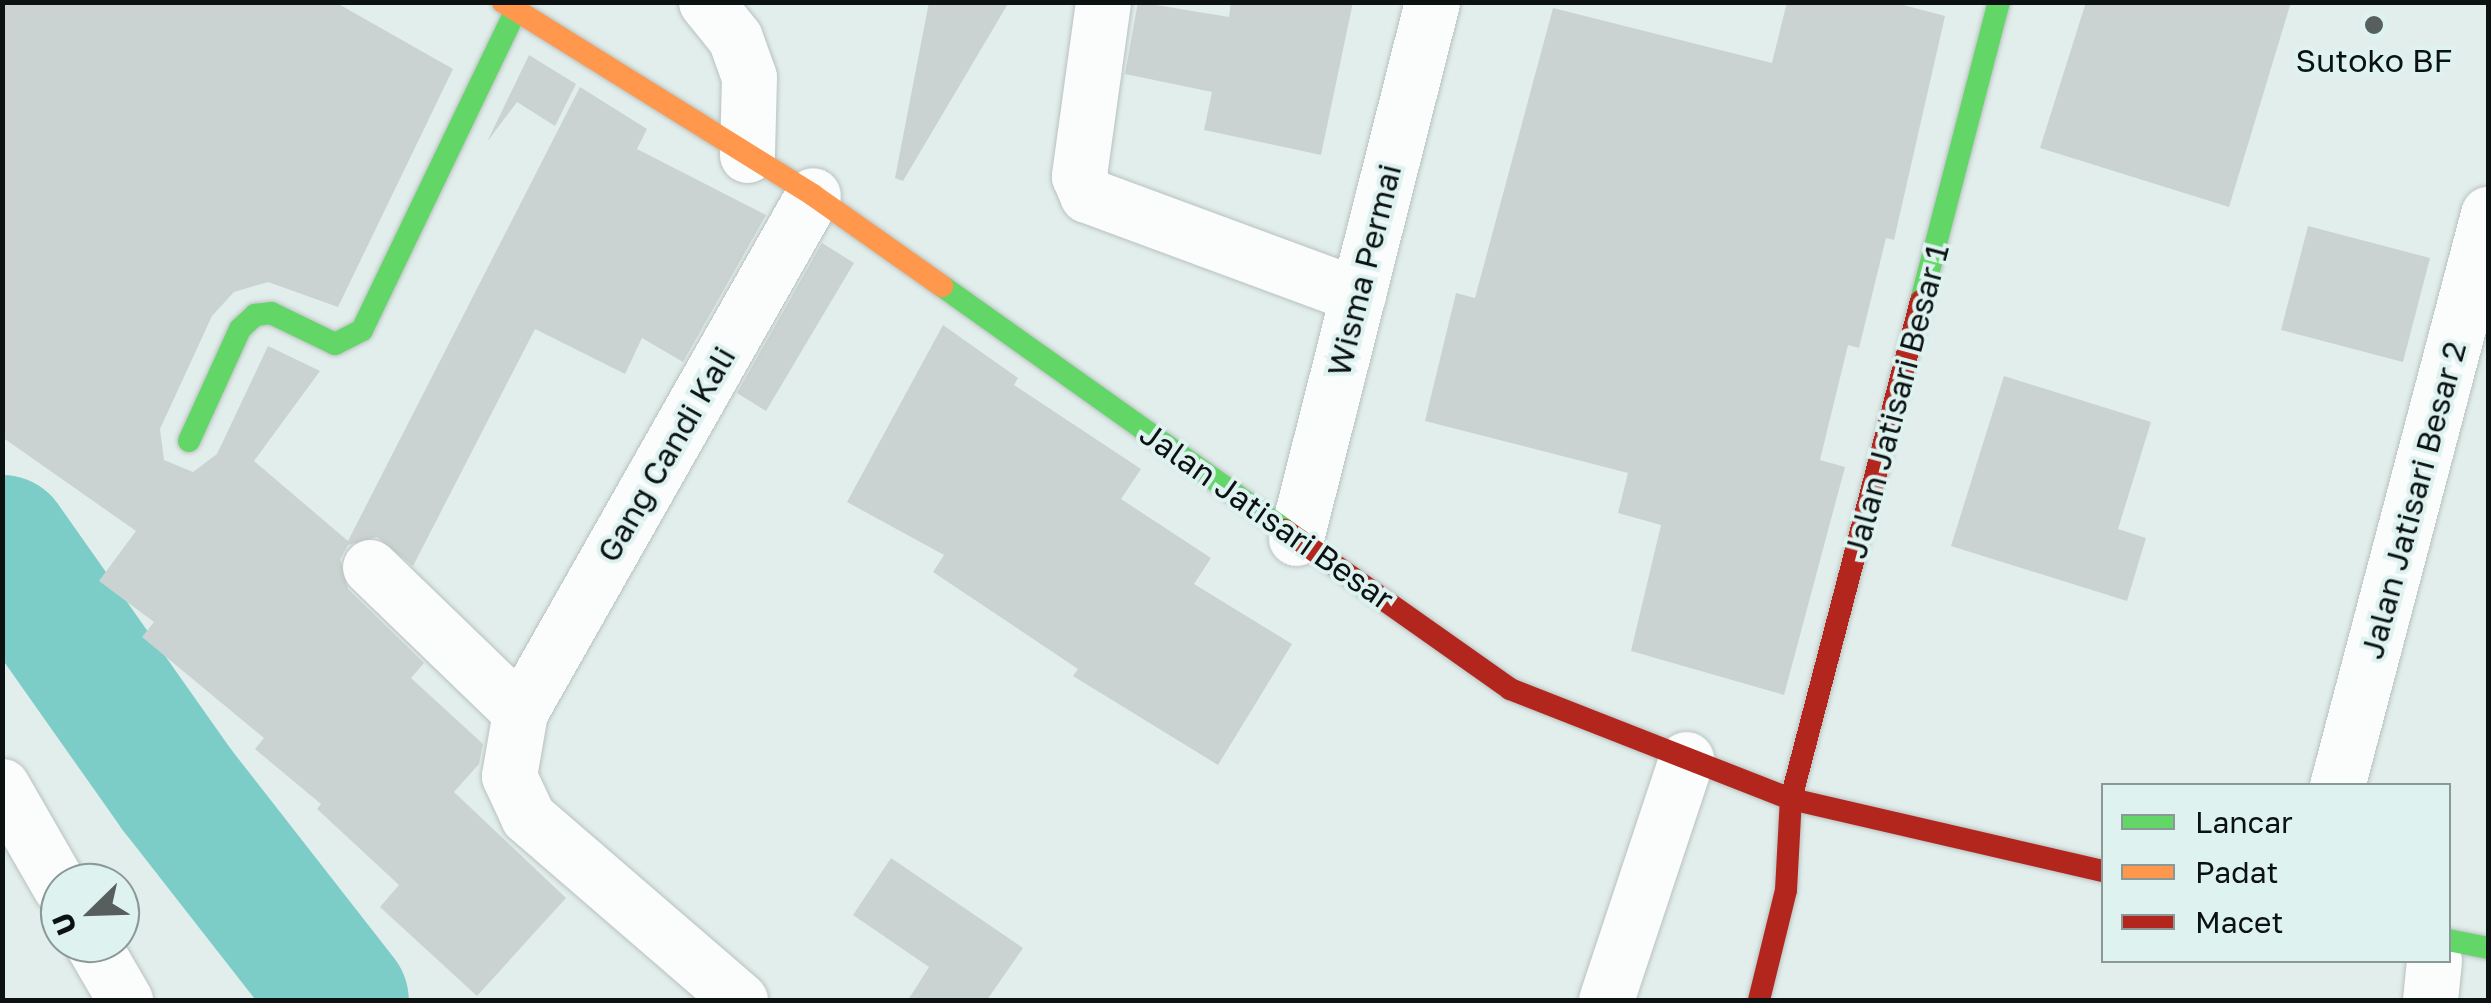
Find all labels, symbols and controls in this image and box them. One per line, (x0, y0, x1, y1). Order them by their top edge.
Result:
marker: Sutoko BF (2363, 14, 2385, 36)
place label: Sutoko BF (2296, 41, 2452, 79)
street label: Wisma Permai (1319, 160, 1409, 380)
street label: Jalan Jatisari Besar 1 (1836, 240, 1956, 562)
street label: Jalan Jatisari Besar 2 (2352, 337, 2474, 663)
street label: Gang Candi Kali (589, 339, 743, 569)
street label: Jalan Jatisari Besar (1133, 414, 1401, 618)
legend (2101, 783, 2451, 963)
text: Lancar (2195, 804, 2293, 840)
text: Padat (2195, 854, 2278, 890)
north arrow (40, 863, 140, 963)
text: Macet (2195, 904, 2284, 940)
text: U (45, 908, 83, 940)

